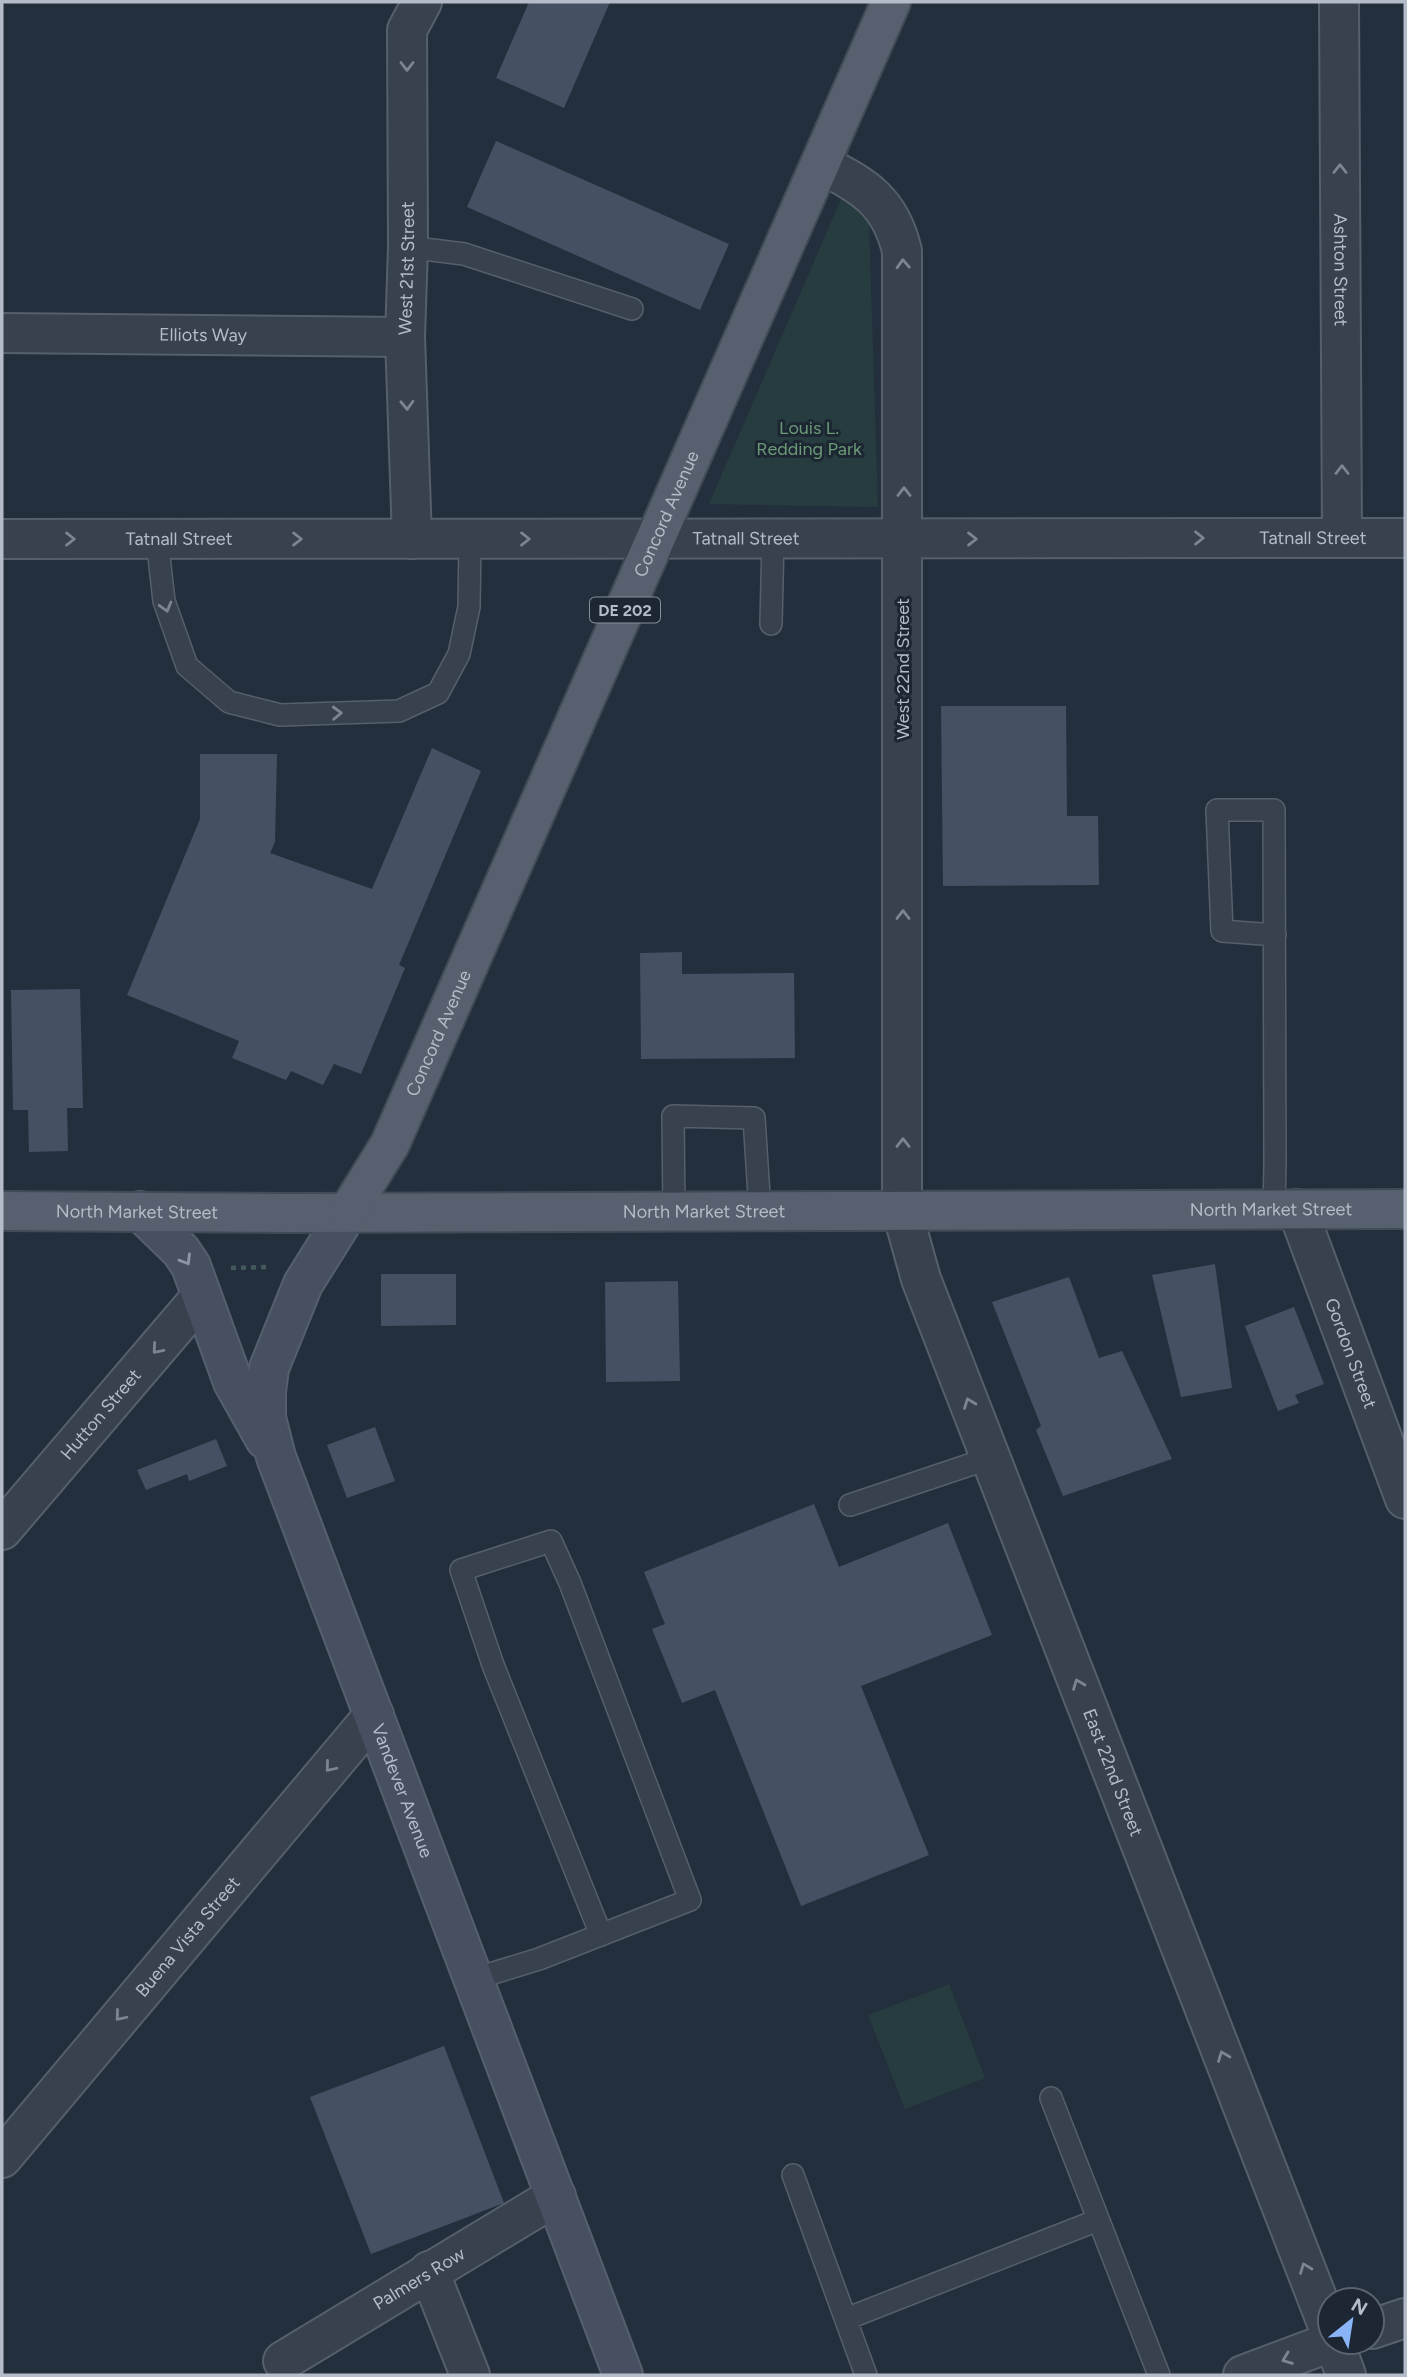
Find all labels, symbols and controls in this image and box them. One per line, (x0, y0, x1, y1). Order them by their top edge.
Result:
one-way arrow (399, 62, 415, 72)
one-way arrow (1332, 163, 1348, 173)
street label: West 21st Street (394, 201, 419, 335)
street label: Ashton Street (1329, 214, 1352, 327)
one-way arrow (895, 258, 910, 269)
street label: Elliots Way (159, 324, 248, 346)
one-way arrow (400, 400, 415, 411)
park label: Louis L. Redding Park (756, 417, 862, 460)
street label: Concord Avenue (629, 447, 704, 580)
one-way arrow (1334, 464, 1349, 475)
one-way arrow (896, 486, 912, 496)
street label: Tatnall Street (693, 527, 800, 550)
street label: Tatnall Street (1260, 527, 1367, 549)
street label: Tatnall Street (126, 528, 233, 550)
one-way arrow (1195, 530, 1205, 546)
one-way arrow (65, 531, 76, 547)
one-way arrow (293, 531, 303, 547)
one-way arrow (520, 531, 531, 547)
one-way arrow (967, 531, 978, 546)
road number: DE 202 (590, 597, 660, 622)
street label: West 22nd Street (892, 598, 914, 740)
one-way arrow (158, 600, 173, 612)
one-way arrow (332, 705, 342, 721)
one-way arrow (895, 909, 911, 920)
street label: Concord Avenue (401, 966, 476, 1100)
one-way arrow (895, 1137, 911, 1147)
street label: North Market Street (1190, 1198, 1352, 1221)
street label: North Market Street (56, 1200, 218, 1224)
street label: North Market Street (623, 1200, 785, 1223)
one-way arrow (178, 1253, 191, 1266)
street label: Gordon Street (1320, 1295, 1381, 1412)
one-way arrow (153, 1341, 165, 1354)
street label: Hutton Street (56, 1364, 146, 1464)
one-way arrow (964, 1398, 978, 1410)
one-way arrow (1073, 1678, 1087, 1690)
street label: East 22nd Street (1078, 1705, 1148, 1840)
street label: Vandever Avenue (367, 1721, 438, 1861)
one-way arrow (326, 1759, 338, 1772)
street label: Buena Vista Street (131, 1872, 245, 2001)
one-way arrow (116, 2009, 129, 2021)
one-way arrow (1217, 2050, 1231, 2062)
street label: Palmers Row (369, 2243, 469, 2315)
one-way arrow (1300, 2262, 1314, 2274)
north arrow (1316, 2286, 1386, 2356)
text: N (1347, 2293, 1371, 2320)
one-way arrow (1282, 2350, 1294, 2364)

